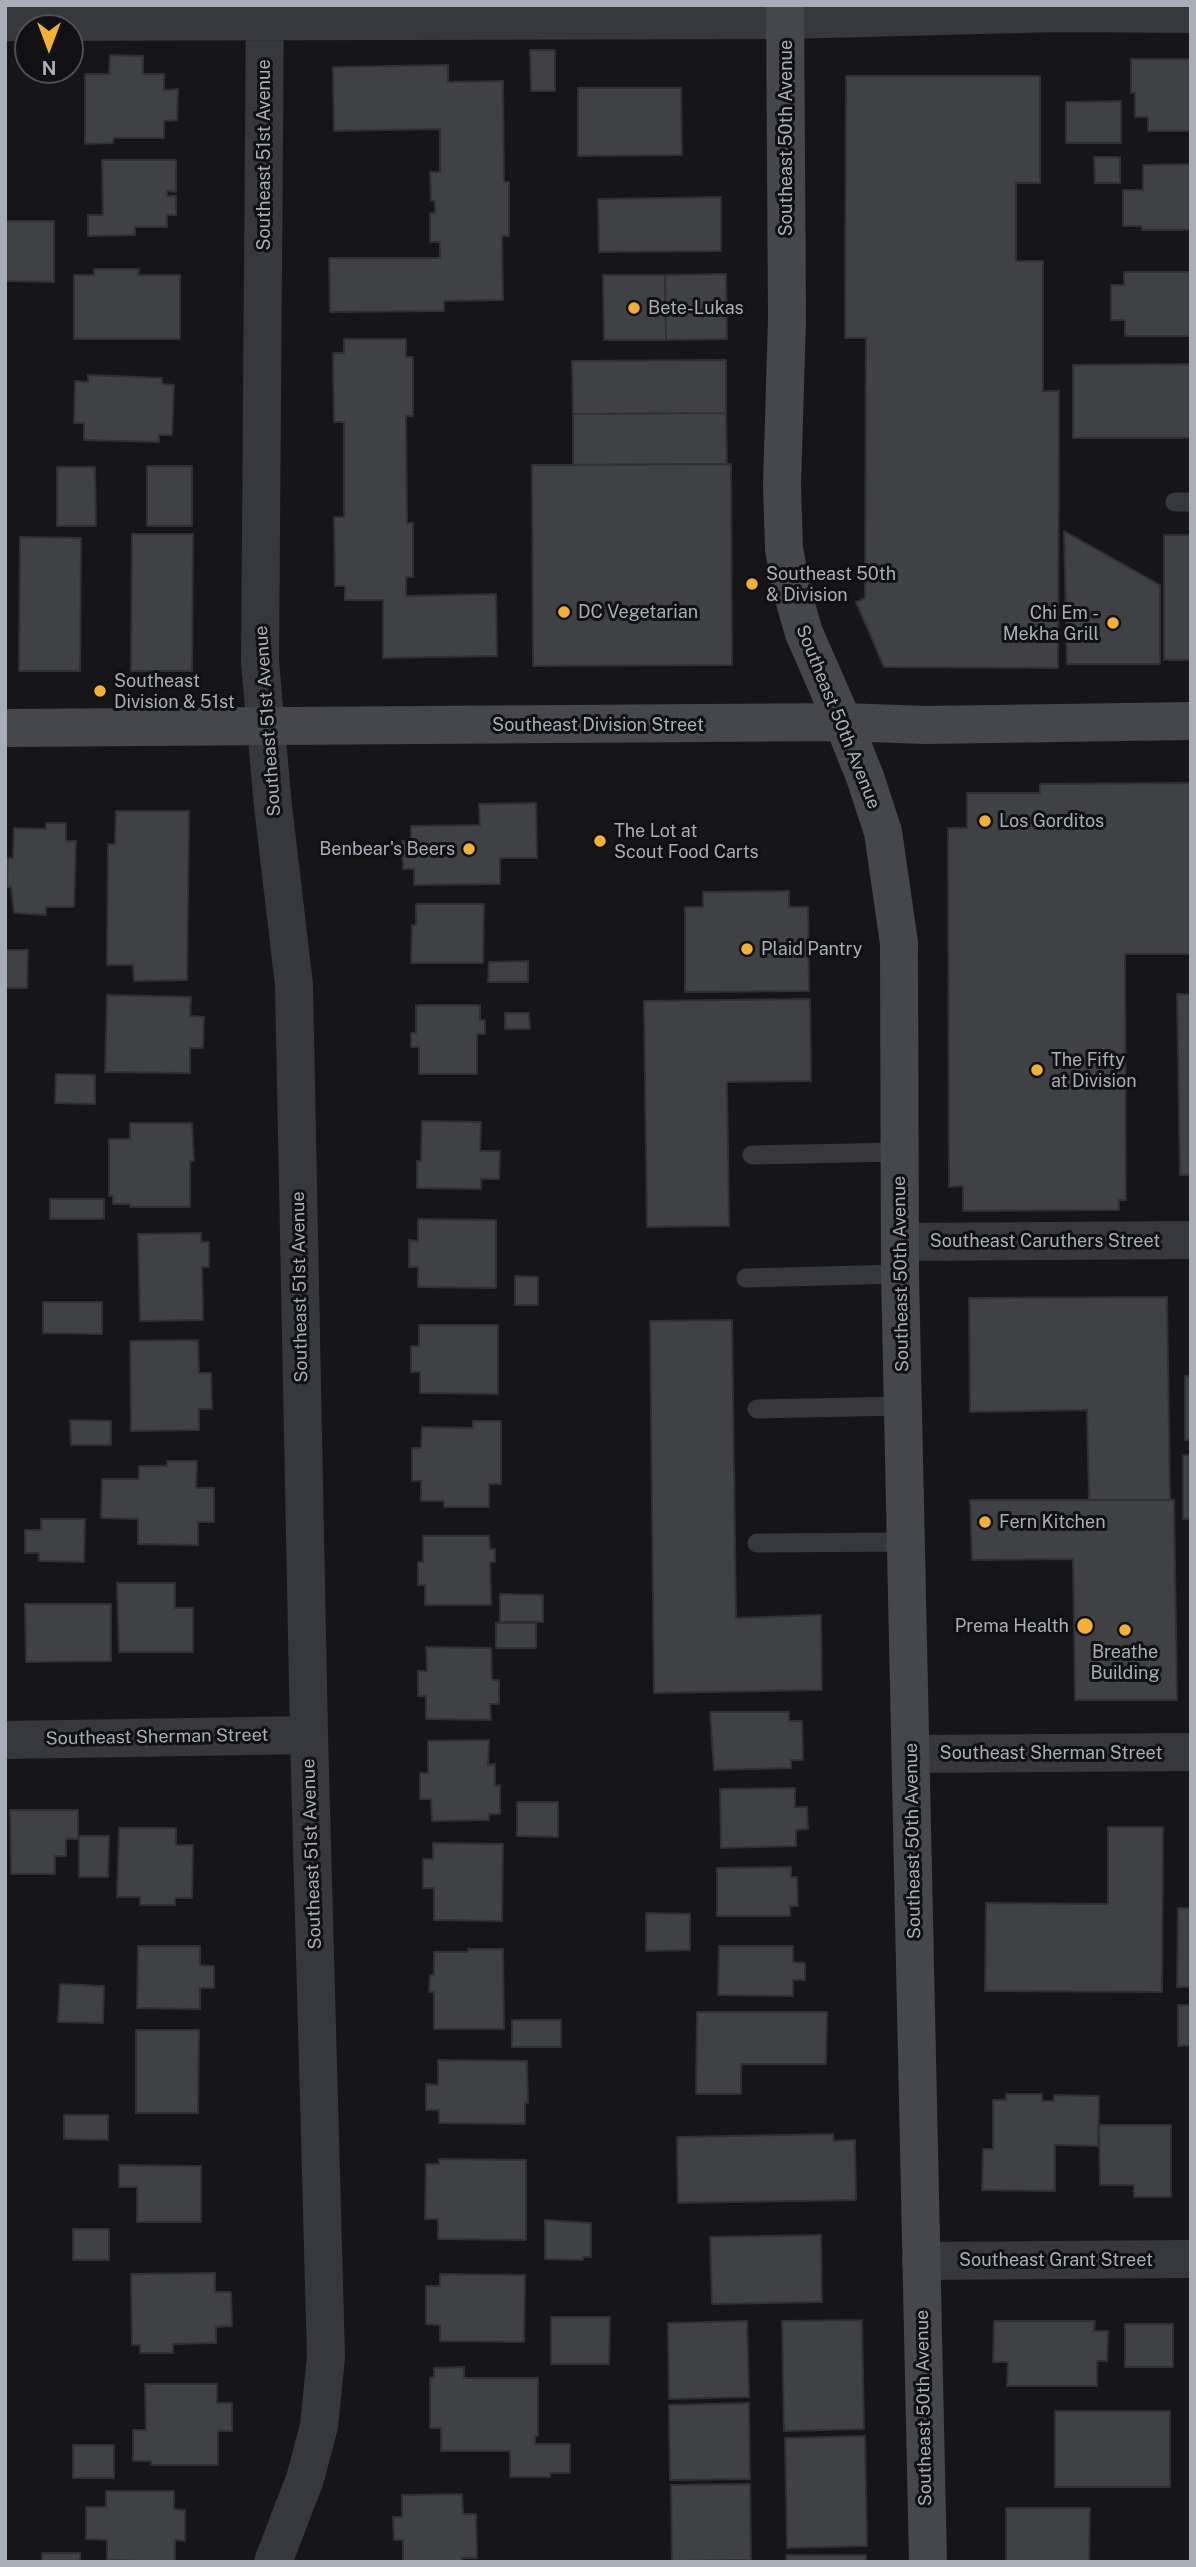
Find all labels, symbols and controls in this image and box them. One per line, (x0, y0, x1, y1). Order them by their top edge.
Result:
north arrow (14, 14, 84, 84)
street label: Southeast 50th Avenue (775, 40, 797, 236)
text: N (42, 57, 56, 79)
street label: Southeast 51st Avenue (253, 59, 275, 251)
place label: Bete-Lukas (648, 297, 744, 319)
marker: Bete-Lukas (626, 300, 642, 316)
place label: Southeast 50th & Division (766, 563, 896, 606)
marker: Southeast 50th & Division (744, 576, 760, 592)
place label: DC Vegetarian (578, 601, 698, 623)
place label: Chi Em - Mekha Grill (1003, 602, 1099, 644)
marker: DC Vegetarian (556, 604, 572, 620)
marker: Chi Em - Mekha Grill (1105, 615, 1121, 631)
street label: Southeast 50th Avenue (791, 622, 885, 812)
street label: Southeast 51st Avenue (251, 625, 285, 817)
place label: Southeast Division & 51st (114, 670, 235, 712)
marker: Southeast Division & 51st (92, 683, 108, 699)
street label: Southeast Division Street (492, 714, 704, 736)
place label: Los Gorditos (999, 810, 1104, 832)
marker: Los Gorditos (977, 813, 993, 829)
place label: The Lot at Scout Food Carts (614, 820, 759, 862)
marker: The Lot at Scout Food Carts (592, 833, 608, 849)
place label: Benbear's Beers (319, 838, 455, 860)
marker: Benbear's Beers (461, 841, 477, 857)
place label: Plaid Pantry (761, 938, 862, 960)
marker: Plaid Pantry (739, 941, 755, 957)
place label: The Fifty at Division (1051, 1049, 1137, 1092)
marker: The Fifty at Division (1029, 1062, 1045, 1078)
street label: Southeast 50th Avenue (888, 1176, 914, 1372)
street label: Southeast 51st Avenue (288, 1191, 312, 1383)
street label: Southeast Caruthers Street (930, 1230, 1160, 1252)
place label: Fern Kitchen (999, 1511, 1106, 1533)
marker: Fern Kitchen (977, 1514, 993, 1530)
place label: Prema Health (955, 1615, 1069, 1637)
marker: Prema Health (1075, 1616, 1095, 1636)
marker: Breathe Building (1117, 1622, 1133, 1638)
place label: Breathe Building (1090, 1641, 1160, 1684)
street label: Southeast Sherman Street (45, 1724, 269, 1750)
street label: Southeast Sherman Street (940, 1742, 1162, 1764)
street label: Southeast 50th Avenue (900, 1743, 926, 1939)
street label: Southeast 51st Avenue (298, 1758, 326, 1950)
street label: Southeast Grant Street (959, 2249, 1153, 2271)
street label: Southeast 50th Avenue (911, 2310, 937, 2506)

